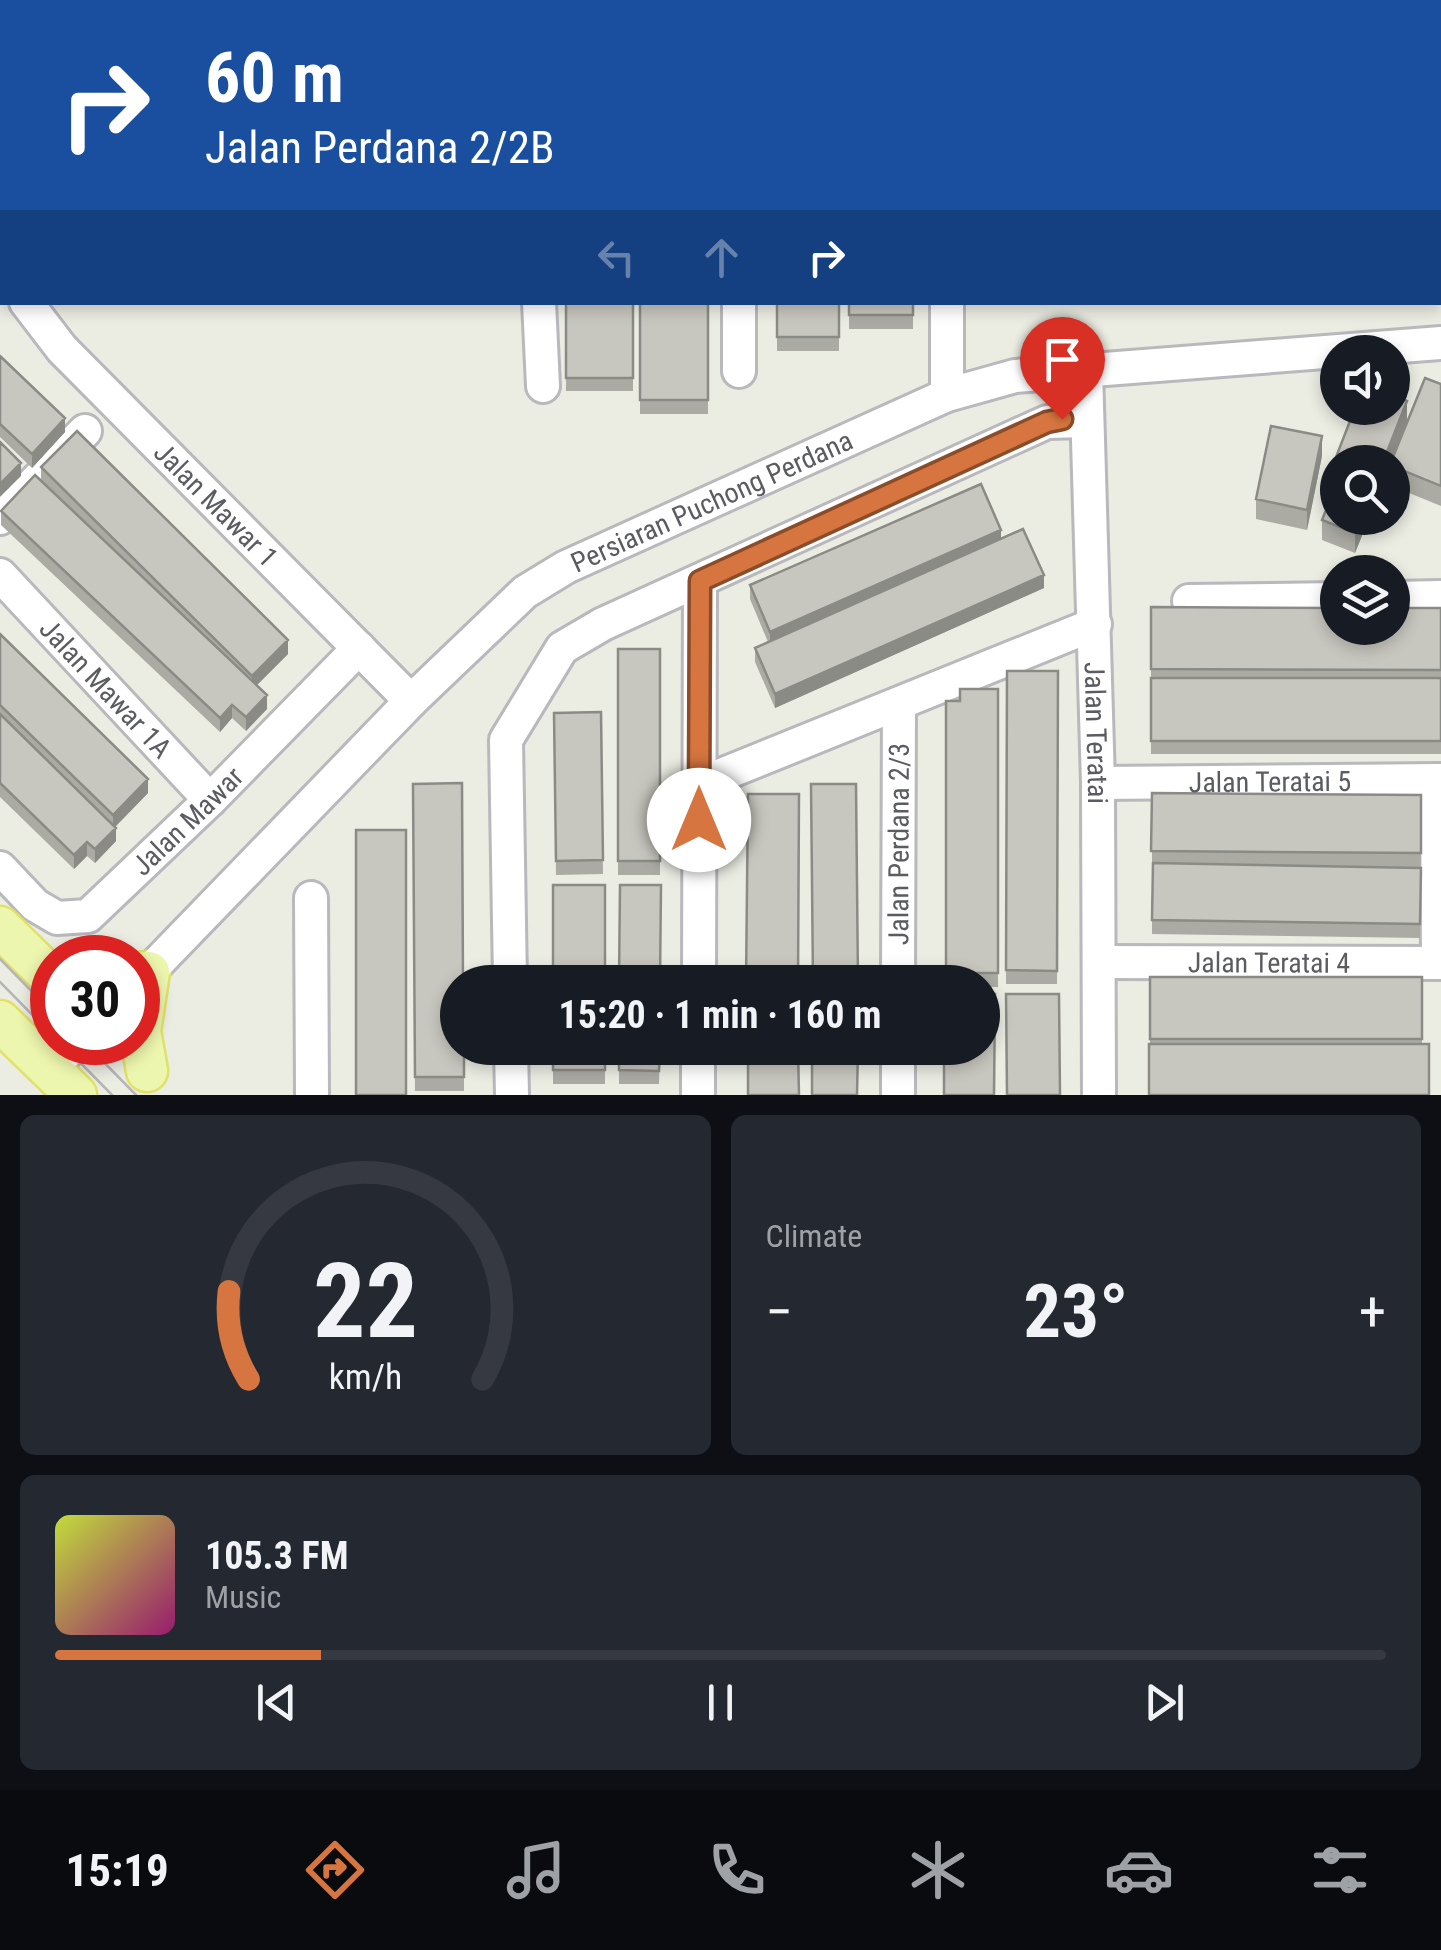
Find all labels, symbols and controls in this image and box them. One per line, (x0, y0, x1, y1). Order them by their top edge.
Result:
text: 60 m (205, 37, 344, 119)
icon: right (40, 40, 170, 170)
text: Jalan Perdana 2/2B (205, 121, 555, 174)
icon: left (589, 230, 644, 285)
icon: ahead (694, 230, 749, 285)
icon: right (799, 230, 854, 285)
pin (1020, 317, 1105, 420)
icon: arrive (1035, 332, 1090, 387)
map controls (1320, 335, 1410, 645)
button: sound (1320, 335, 1410, 425)
street label: Persiaran Puchong Perdana (566, 423, 858, 579)
street label: Jalan Mawar 1 (147, 435, 285, 573)
button: search (1320, 445, 1410, 535)
button: layers (1320, 555, 1410, 645)
street label: Jalan Mawar 1A (33, 612, 179, 765)
street label: Jalan Teratai (1078, 661, 1115, 804)
street label: Jalan Perdana 2/3 (882, 743, 915, 945)
street label: Jalan Mawar (125, 760, 250, 882)
street label: Jalan Teratai 5 (1189, 764, 1351, 799)
position arrow (647, 768, 751, 872)
speed limit sign: 30 (30, 935, 160, 1065)
street label: Jalan Teratai 4 (1188, 946, 1350, 979)
text: 15:20 · 1 min · 160 m (559, 993, 881, 1037)
text: Climate (766, 1217, 862, 1255)
text: 22 (313, 1241, 418, 1362)
text: 23° (1023, 1267, 1128, 1355)
text: − (766, 1280, 793, 1344)
text: + (1359, 1280, 1386, 1344)
text: km/h (328, 1356, 402, 1398)
text: 105.3 FM (205, 1534, 349, 1578)
text: Music (205, 1578, 281, 1616)
icon: previous (249, 1675, 304, 1730)
icon: pause (693, 1675, 748, 1730)
icon: next (1137, 1675, 1192, 1730)
icon: directions (300, 1835, 370, 1905)
icon: music (501, 1835, 571, 1905)
icon: phone (702, 1835, 772, 1905)
icon: climate (903, 1835, 973, 1905)
icon: car (1104, 1835, 1174, 1905)
icon: filters (1305, 1835, 1375, 1905)
text: 15:19 (66, 1844, 169, 1897)

